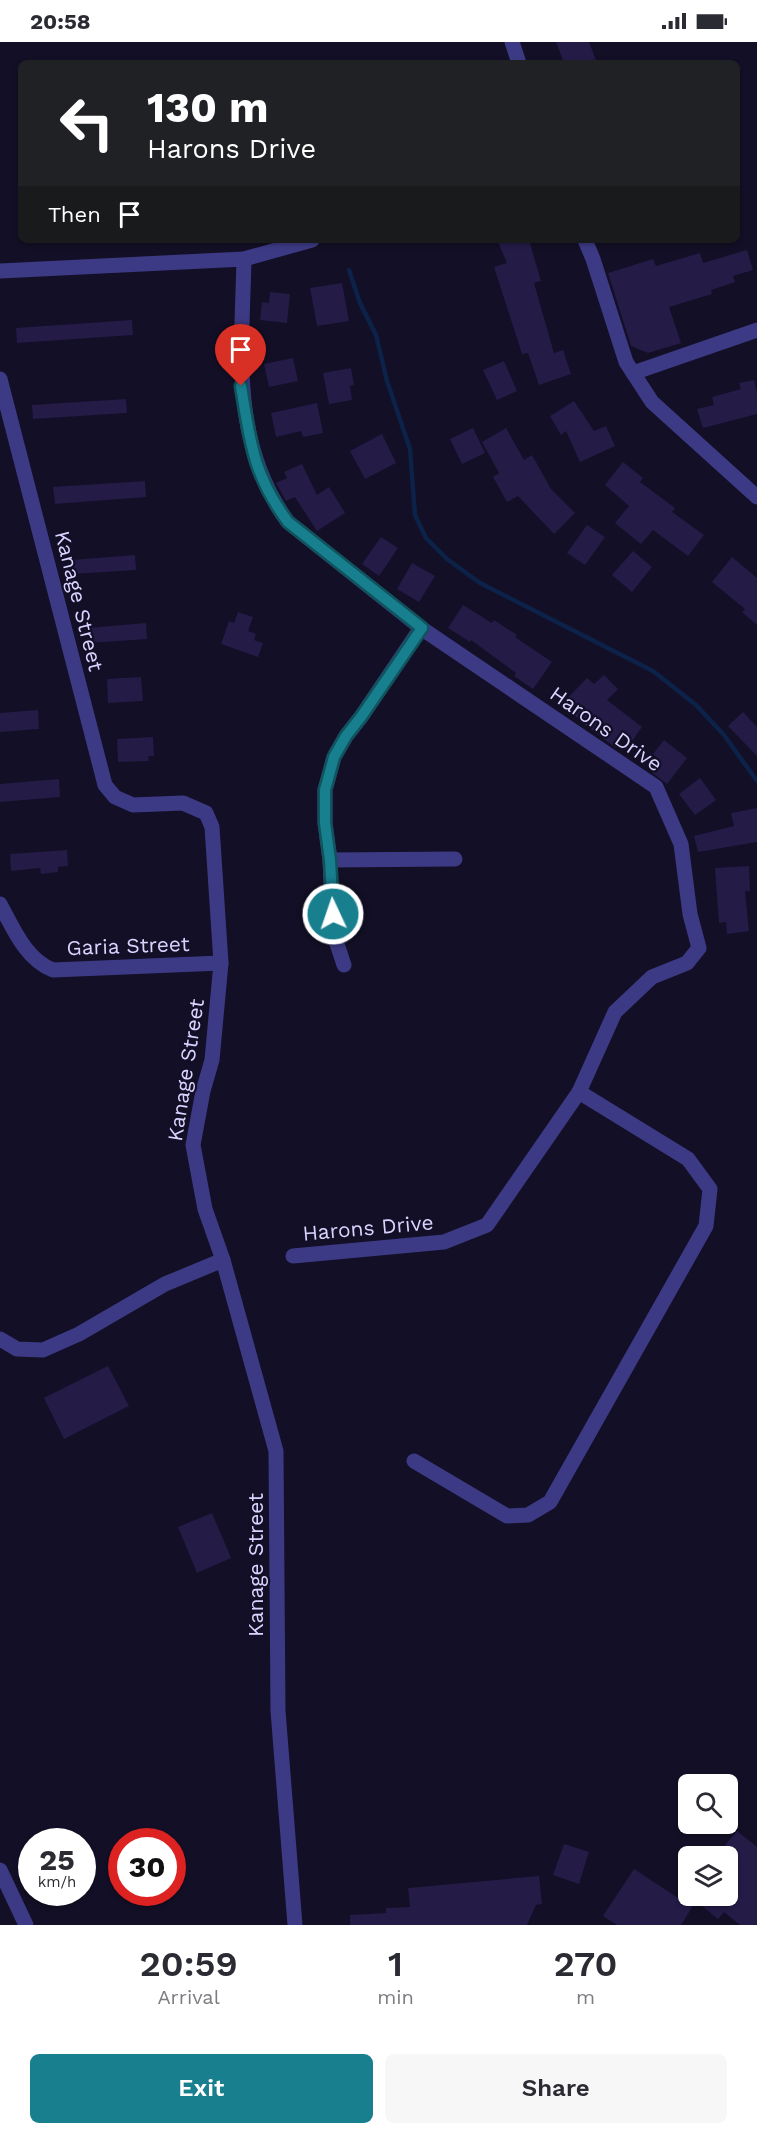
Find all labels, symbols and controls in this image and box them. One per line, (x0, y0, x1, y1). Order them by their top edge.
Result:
text: 20:58 (30, 9, 91, 34)
text: 130 m (147, 83, 269, 132)
icon: left (48, 84, 126, 162)
text: Harons Drive (147, 133, 316, 165)
icon: arrive (113, 198, 146, 231)
text: Then (48, 202, 101, 227)
pin (215, 324, 266, 386)
icon: arrive (224, 333, 257, 366)
street label: Kanage Street (50, 528, 109, 674)
street label: Harons Drive (545, 681, 667, 777)
position arrow (301, 882, 365, 946)
street label: Garia Street (66, 931, 190, 960)
street label: Kanage Street (162, 997, 209, 1143)
street label: Harons Drive (301, 1209, 435, 1246)
street label: Kanage Street (243, 1493, 268, 1637)
map controls (678, 1774, 738, 1906)
button: search (678, 1774, 738, 1834)
speed limit sign: 30 (108, 1828, 186, 1906)
text: 25 (39, 1842, 75, 1877)
button: layers (678, 1846, 738, 1906)
text: km/h (38, 1873, 76, 1891)
text: 20:59 (140, 1943, 238, 1985)
text: 1 (388, 1943, 403, 1985)
text: 270 (554, 1943, 617, 1985)
text: Arrival (157, 1985, 220, 2009)
text: min (377, 1985, 414, 2009)
text: m (576, 1985, 595, 2009)
button: Exit (30, 2054, 373, 2123)
button: Share (385, 2054, 727, 2123)

